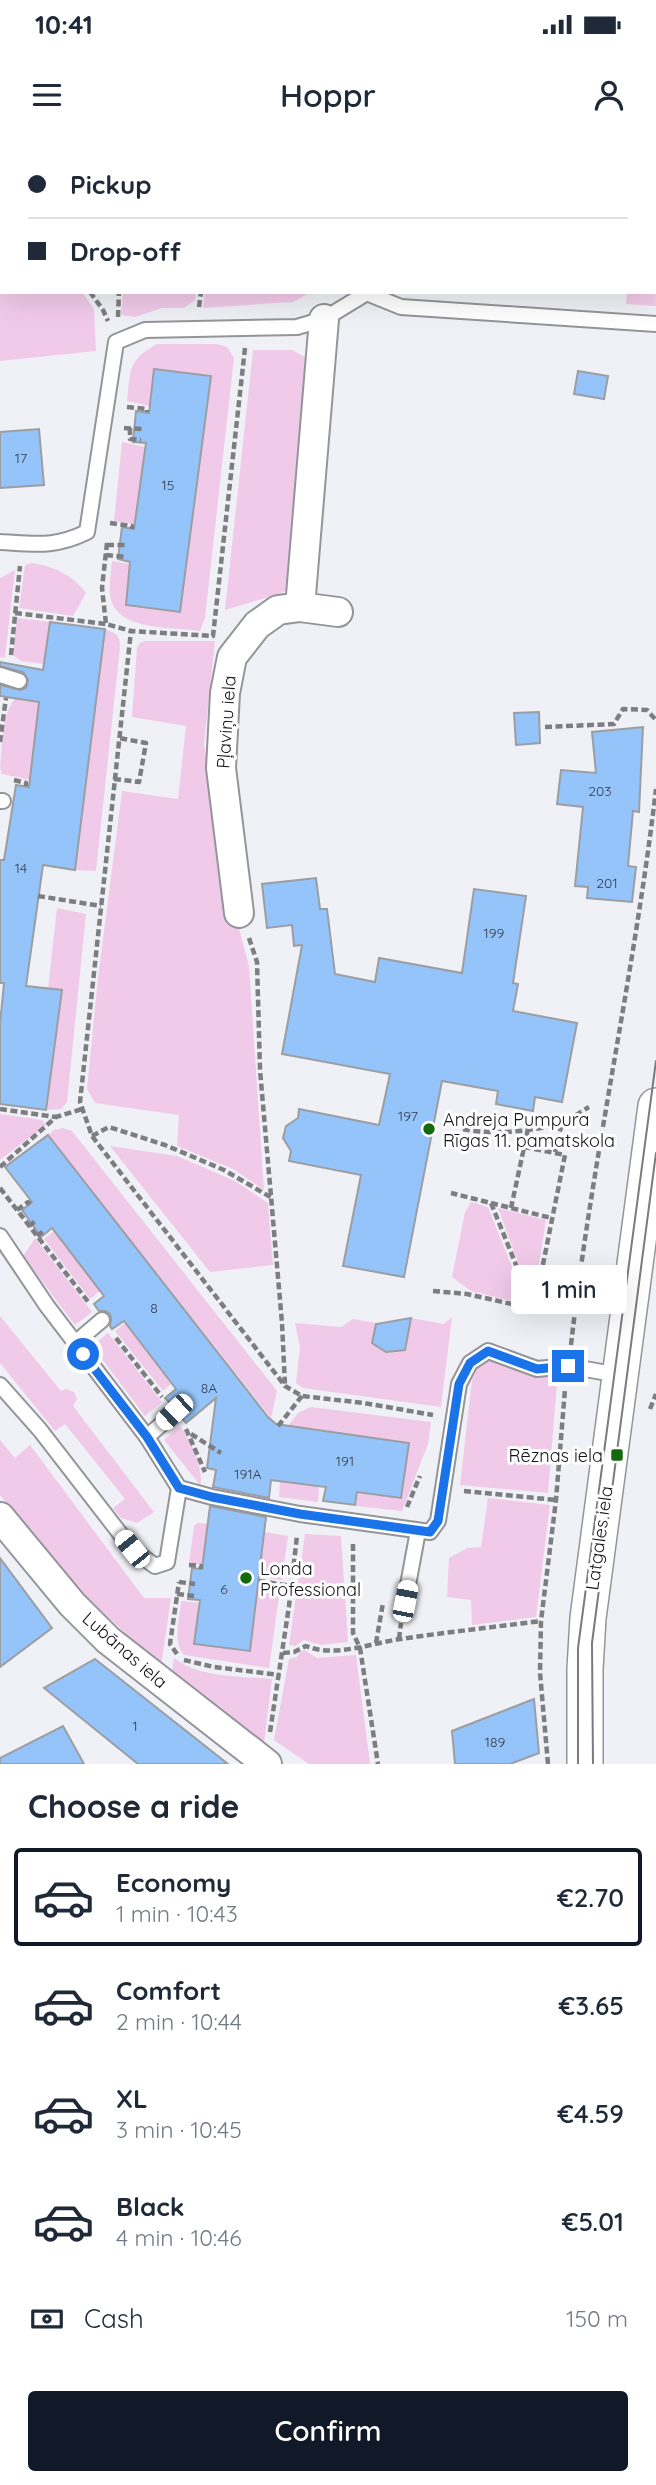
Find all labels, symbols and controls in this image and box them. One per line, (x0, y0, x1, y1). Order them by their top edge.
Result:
text: 10:41 (35, 8, 93, 41)
text: Hoppr (280, 75, 376, 115)
icon: menu (28, 76, 66, 114)
icon: person (590, 76, 628, 114)
text: Pickup (70, 168, 152, 201)
text: Drop-off (70, 235, 181, 268)
house number: 17 (15, 449, 27, 467)
house number: 15 (162, 476, 174, 494)
street label: Pļaviņu iela (211, 675, 241, 769)
house number: 203 (588, 782, 612, 800)
house number: 14 (15, 859, 27, 877)
house number: 201 (596, 874, 618, 892)
house number: 199 (484, 924, 505, 942)
house number: 197 (398, 1107, 418, 1125)
place label: Andreja Pumpura Rīgas 11. pamatskola (443, 1108, 615, 1152)
marker: Andreja Pumpura Rīgas 11. pamatskola (421, 1121, 437, 1137)
callout: 1 min (510, 1264, 626, 1314)
text: 1 min (541, 1275, 597, 1304)
house number: 8 (150, 1299, 158, 1317)
route start (67, 1338, 99, 1370)
route end (552, 1350, 584, 1382)
house number: 8A (201, 1379, 217, 1397)
car (152, 1390, 197, 1434)
place label: Rēznas iela (509, 1444, 603, 1467)
marker: Rēznas iela (609, 1447, 625, 1463)
house number: 191 (336, 1452, 354, 1470)
house number: 191A (234, 1465, 262, 1483)
street label: Latgales iela (580, 1484, 618, 1592)
car (111, 1526, 154, 1572)
place label: Londa Professional (260, 1557, 361, 1601)
marker: Londa Professional (238, 1570, 254, 1586)
car (391, 1578, 420, 1624)
house number: 6 (220, 1580, 228, 1598)
street label: Lubānas iela (78, 1607, 172, 1693)
house number: 1 (132, 1717, 138, 1735)
house number: 189 (485, 1733, 505, 1751)
text: Choose a ride (28, 1786, 240, 1826)
icon: car (32, 1866, 95, 1929)
text: Economy (116, 1866, 231, 1899)
text: €2.70 (557, 1881, 624, 1914)
text: 1 min · 10:43 (116, 1899, 238, 1928)
icon: car (32, 1974, 95, 2037)
text: Comfort (116, 1974, 221, 2007)
text: €3.65 (559, 1989, 624, 2022)
text: 2 min · 10:44 (116, 2007, 242, 2036)
icon: car (32, 2082, 95, 2145)
text: XL (116, 2082, 148, 2115)
text: €4.59 (557, 2097, 624, 2130)
text: 3 min · 10:45 (116, 2115, 242, 2144)
icon: car (32, 2190, 95, 2253)
text: Black (116, 2190, 185, 2223)
text: €5.01 (562, 2205, 624, 2238)
text: 4 min · 10:46 (116, 2223, 242, 2252)
icon: cash (28, 2300, 66, 2338)
text: Cash (84, 2302, 144, 2335)
text: 150 m (566, 2304, 628, 2333)
button: Confirm (28, 2391, 628, 2471)

